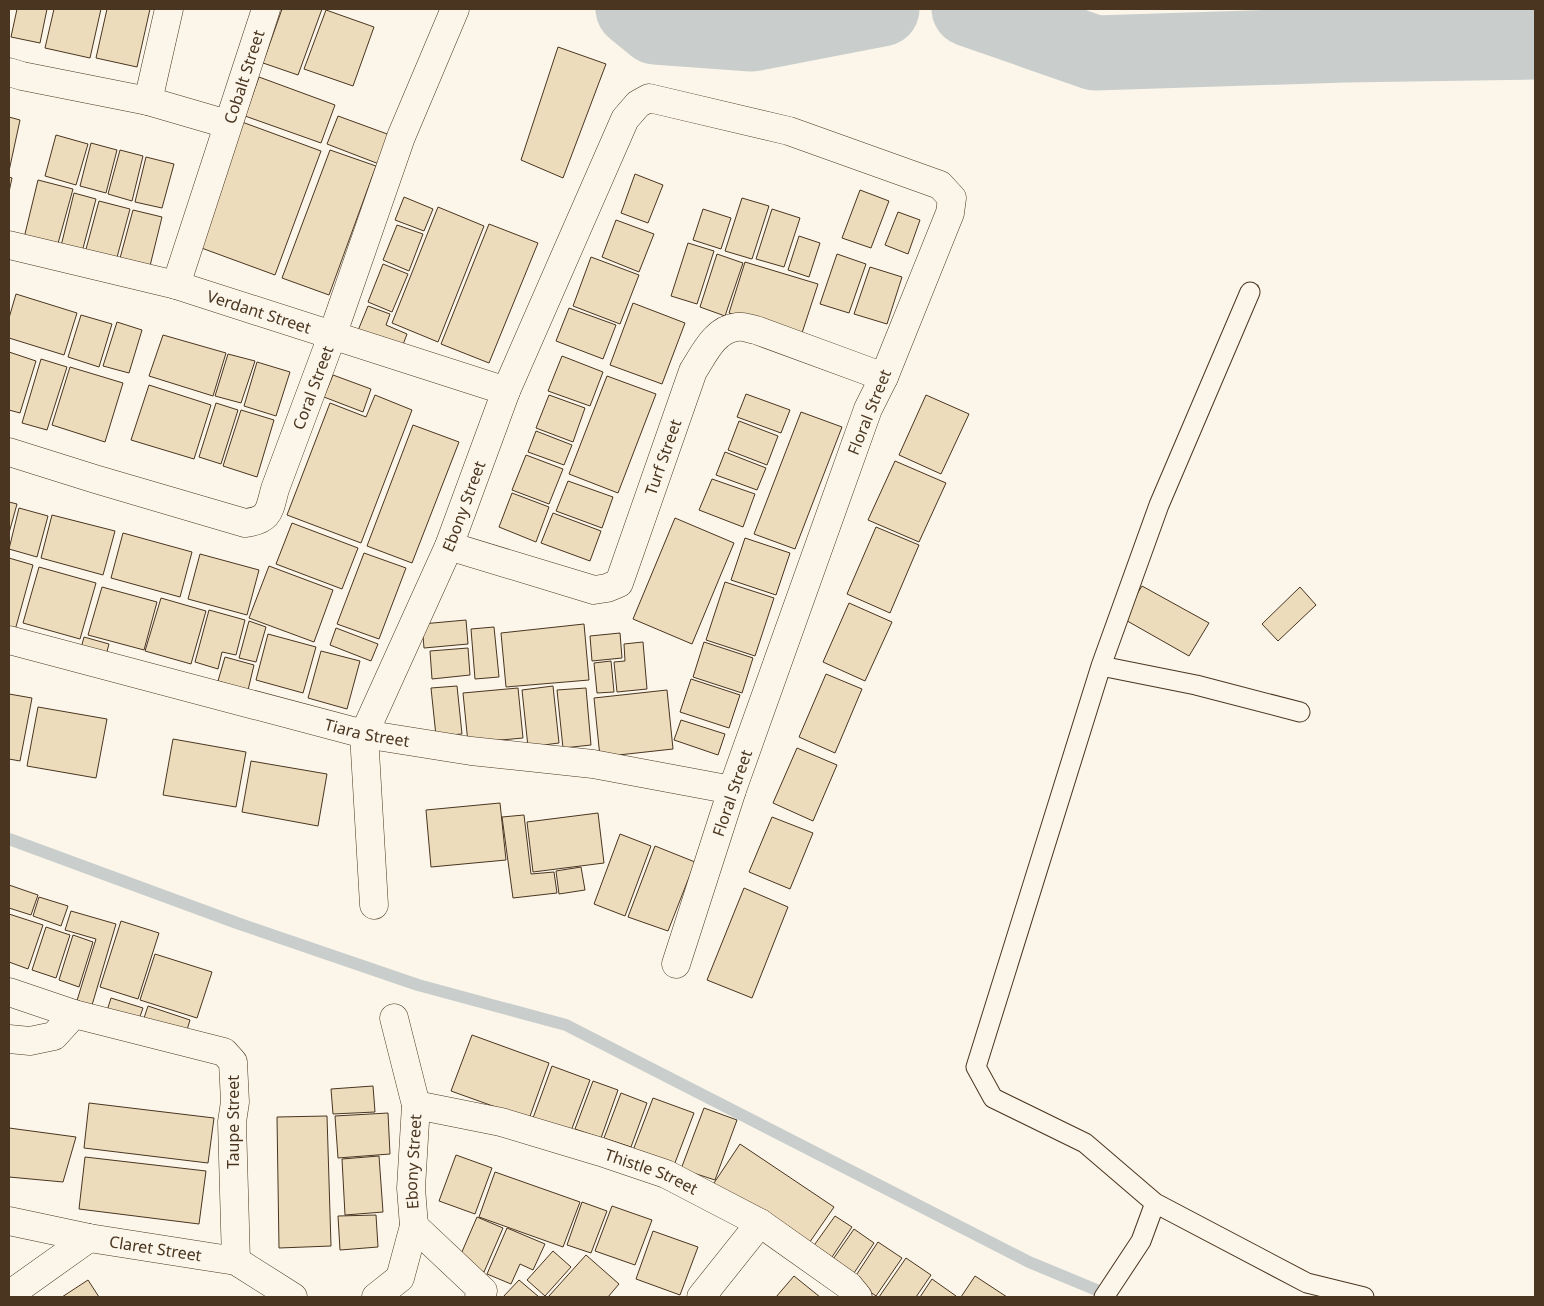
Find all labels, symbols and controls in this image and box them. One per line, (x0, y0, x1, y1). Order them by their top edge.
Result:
street label: Cobalt Street (218, 27, 270, 127)
street label: Verdant Street (204, 285, 314, 339)
street label: Coral Street (287, 342, 339, 433)
street label: Floral Street (842, 366, 896, 458)
street label: Turf Street (640, 416, 686, 498)
street label: Ebony Street (437, 457, 490, 555)
street label: Tiara Street (322, 713, 411, 752)
street label: Floral Street (707, 747, 757, 839)
street label: Taupe Street (222, 1075, 244, 1169)
street label: Ebony Street (400, 1113, 426, 1210)
street label: Thistle Street (602, 1143, 702, 1200)
street label: Claret Street (108, 1230, 203, 1266)

